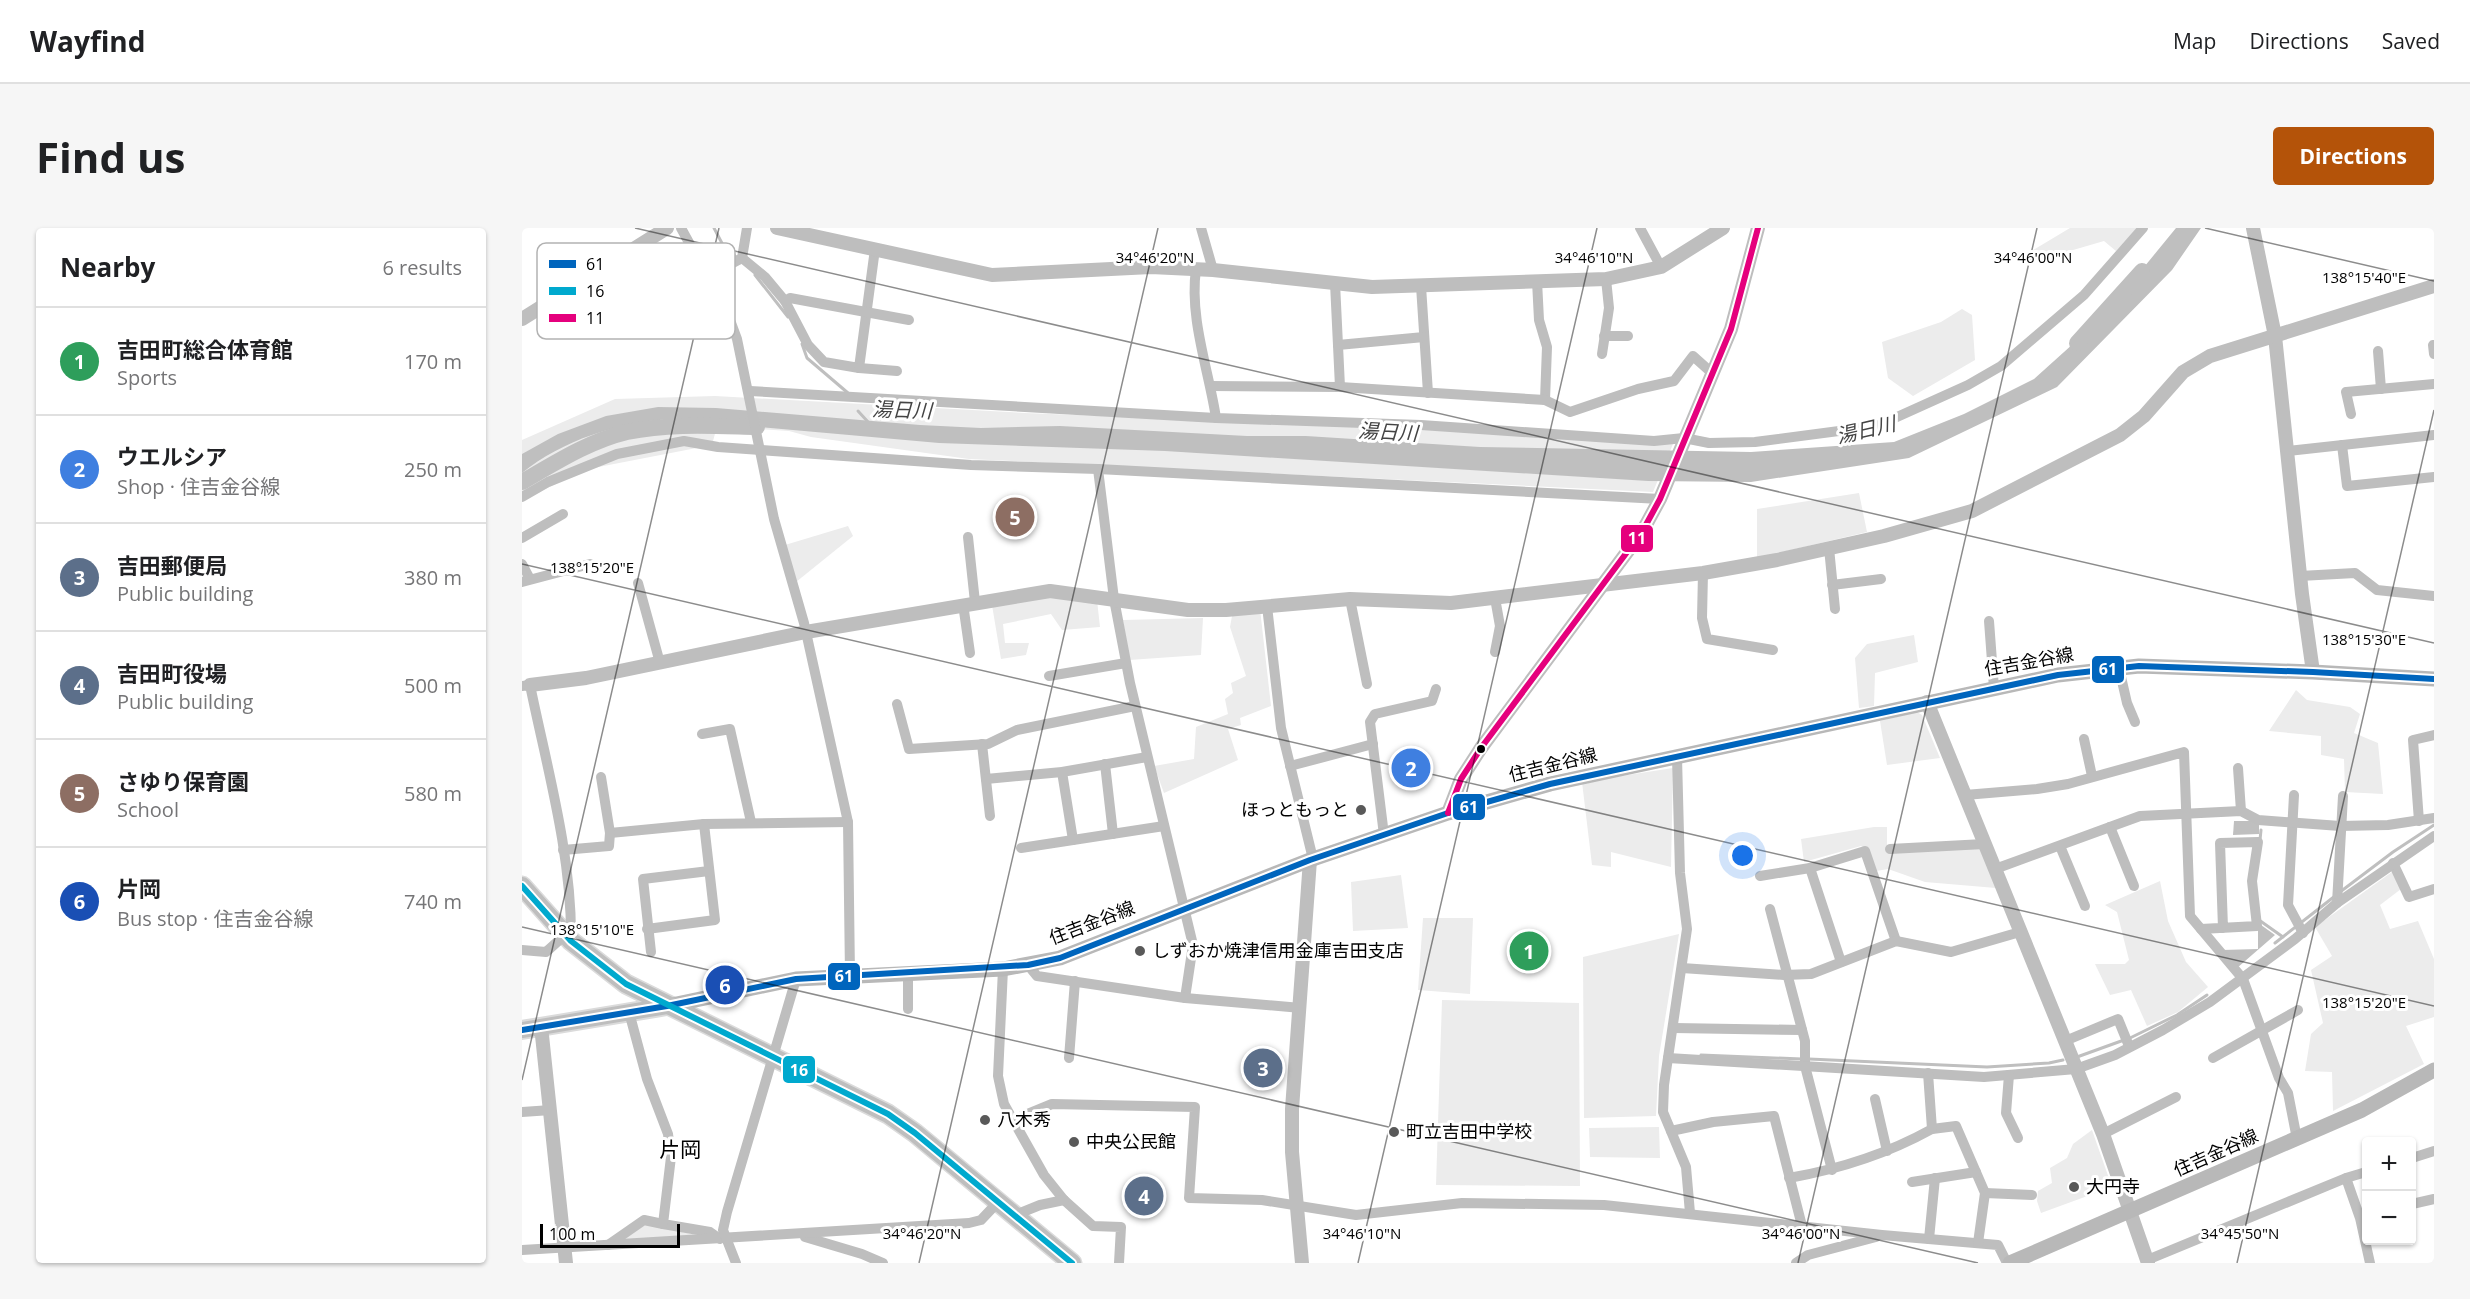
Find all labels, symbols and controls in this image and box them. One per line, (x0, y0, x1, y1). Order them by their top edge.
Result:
text: Wayfind (30, 22, 145, 60)
text: Map (2173, 27, 2216, 55)
text: Directions (2249, 27, 2349, 55)
text: Saved (2382, 27, 2440, 55)
button: Directions (2273, 127, 2434, 185)
text: Find us (36, 128, 185, 185)
legend (537, 243, 735, 339)
text: 34°46'20"N (1116, 247, 1194, 267)
text: 34°46'10"N (1555, 247, 1633, 267)
text: 34°46'00"N (1994, 247, 2072, 267)
text: Nearby (60, 249, 155, 285)
text: 61 (586, 253, 604, 275)
text: 6 results (382, 254, 462, 281)
text: 138°15'40"E (2322, 267, 2406, 287)
text: 16 (586, 280, 604, 302)
text: 11 (586, 307, 604, 329)
text: 吉田町総合体育館 (117, 334, 293, 364)
text: 1 (74, 348, 85, 375)
text: 170 m (404, 348, 462, 375)
text: Sports (117, 364, 177, 391)
water label: 湯日川 (872, 395, 934, 424)
water label: 湯日川 (1834, 409, 1900, 449)
water label: 湯日川 (1357, 416, 1421, 447)
text: ウエルシア (117, 441, 227, 471)
text: 2 (74, 456, 85, 483)
text: 250 m (404, 456, 462, 483)
text: Shop · 住吉金谷線 (117, 473, 280, 500)
pin: 5 (996, 494, 1034, 540)
line badge: 11 (1620, 524, 1654, 553)
text: 11 (1628, 527, 1646, 549)
text: 吉田郵便局 (117, 550, 227, 580)
text: 138°15'20"E (550, 557, 634, 577)
text: 3 (74, 564, 85, 591)
text: 380 m (404, 564, 462, 591)
text: Public building (117, 580, 253, 607)
text: 138°15'30"E (2322, 629, 2406, 649)
street label: 住吉金谷線 (1982, 641, 2075, 681)
line badge: 61 (2091, 655, 2125, 684)
text: 吉田町役場 (117, 658, 227, 688)
text: 61 (2099, 658, 2117, 680)
text: 4 (74, 672, 85, 699)
text: 500 m (404, 672, 462, 699)
text: Public building (117, 688, 253, 715)
street label: 住吉金谷線 (1506, 741, 1599, 787)
unlabelled marker (1475, 743, 1487, 755)
pin: 2 (1392, 746, 1430, 790)
text: さゆり保育園 (117, 766, 249, 796)
text: 5 (74, 780, 85, 807)
text: 580 m (404, 780, 462, 807)
line badge: 61 (1452, 793, 1486, 821)
text: School (117, 796, 179, 823)
text: 61 (1460, 796, 1478, 818)
place label: ほっともっと (1241, 797, 1349, 821)
marker: ほっともっと (1354, 803, 1368, 817)
your location (1728, 841, 1757, 870)
text: 片岡 (117, 873, 161, 903)
text: 6 (74, 888, 85, 915)
text: 740 m (404, 888, 462, 915)
street label: 住吉金谷線 (1045, 895, 1138, 949)
text: Bus stop · 住吉金谷線 (117, 905, 313, 932)
text: 138°15'10"E (550, 919, 634, 939)
pin: 1 (1510, 928, 1548, 974)
place label: しずおか焼津信用金庫吉田支店 (1152, 938, 1404, 962)
marker: しずおか焼津信用金庫吉田支店 (1133, 944, 1147, 958)
pin: 6 (706, 962, 744, 1008)
line badge: 61 (827, 962, 861, 991)
text: 61 (835, 965, 853, 987)
text: 138°15'20"E (2322, 992, 2406, 1012)
pin: 3 (1244, 1046, 1282, 1090)
line badge: 16 (782, 1055, 816, 1084)
text: 16 (790, 1059, 808, 1081)
place label: 八木秀 (997, 1107, 1051, 1131)
marker: 八木秀 (978, 1113, 992, 1127)
place label: 町立吉田中学校 (1406, 1119, 1532, 1143)
street label: 住吉金谷線 (2170, 1123, 2262, 1181)
marker: 町立吉田中学校 (1387, 1125, 1401, 1139)
place label: 中央公民館 (1086, 1129, 1176, 1153)
district label: 片岡 (659, 1135, 701, 1163)
marker: 中央公民館 (1067, 1135, 1081, 1149)
map controls (2362, 1137, 2416, 1245)
button: + (2362, 1137, 2416, 1191)
pin: 4 (1124, 1174, 1164, 1218)
place label: 大円寺 (2086, 1174, 2140, 1198)
marker: 大円寺 (2067, 1180, 2081, 1194)
button: − (2362, 1191, 2416, 1245)
scale bar (540, 1221, 680, 1248)
text: 100 m (549, 1223, 595, 1245)
text: 34°46'20"N (883, 1223, 961, 1243)
text: 34°46'10"N (1323, 1223, 1401, 1243)
text: 34°46'00"N (1762, 1223, 1840, 1243)
text: 34°45'50"N (2201, 1223, 2279, 1243)

